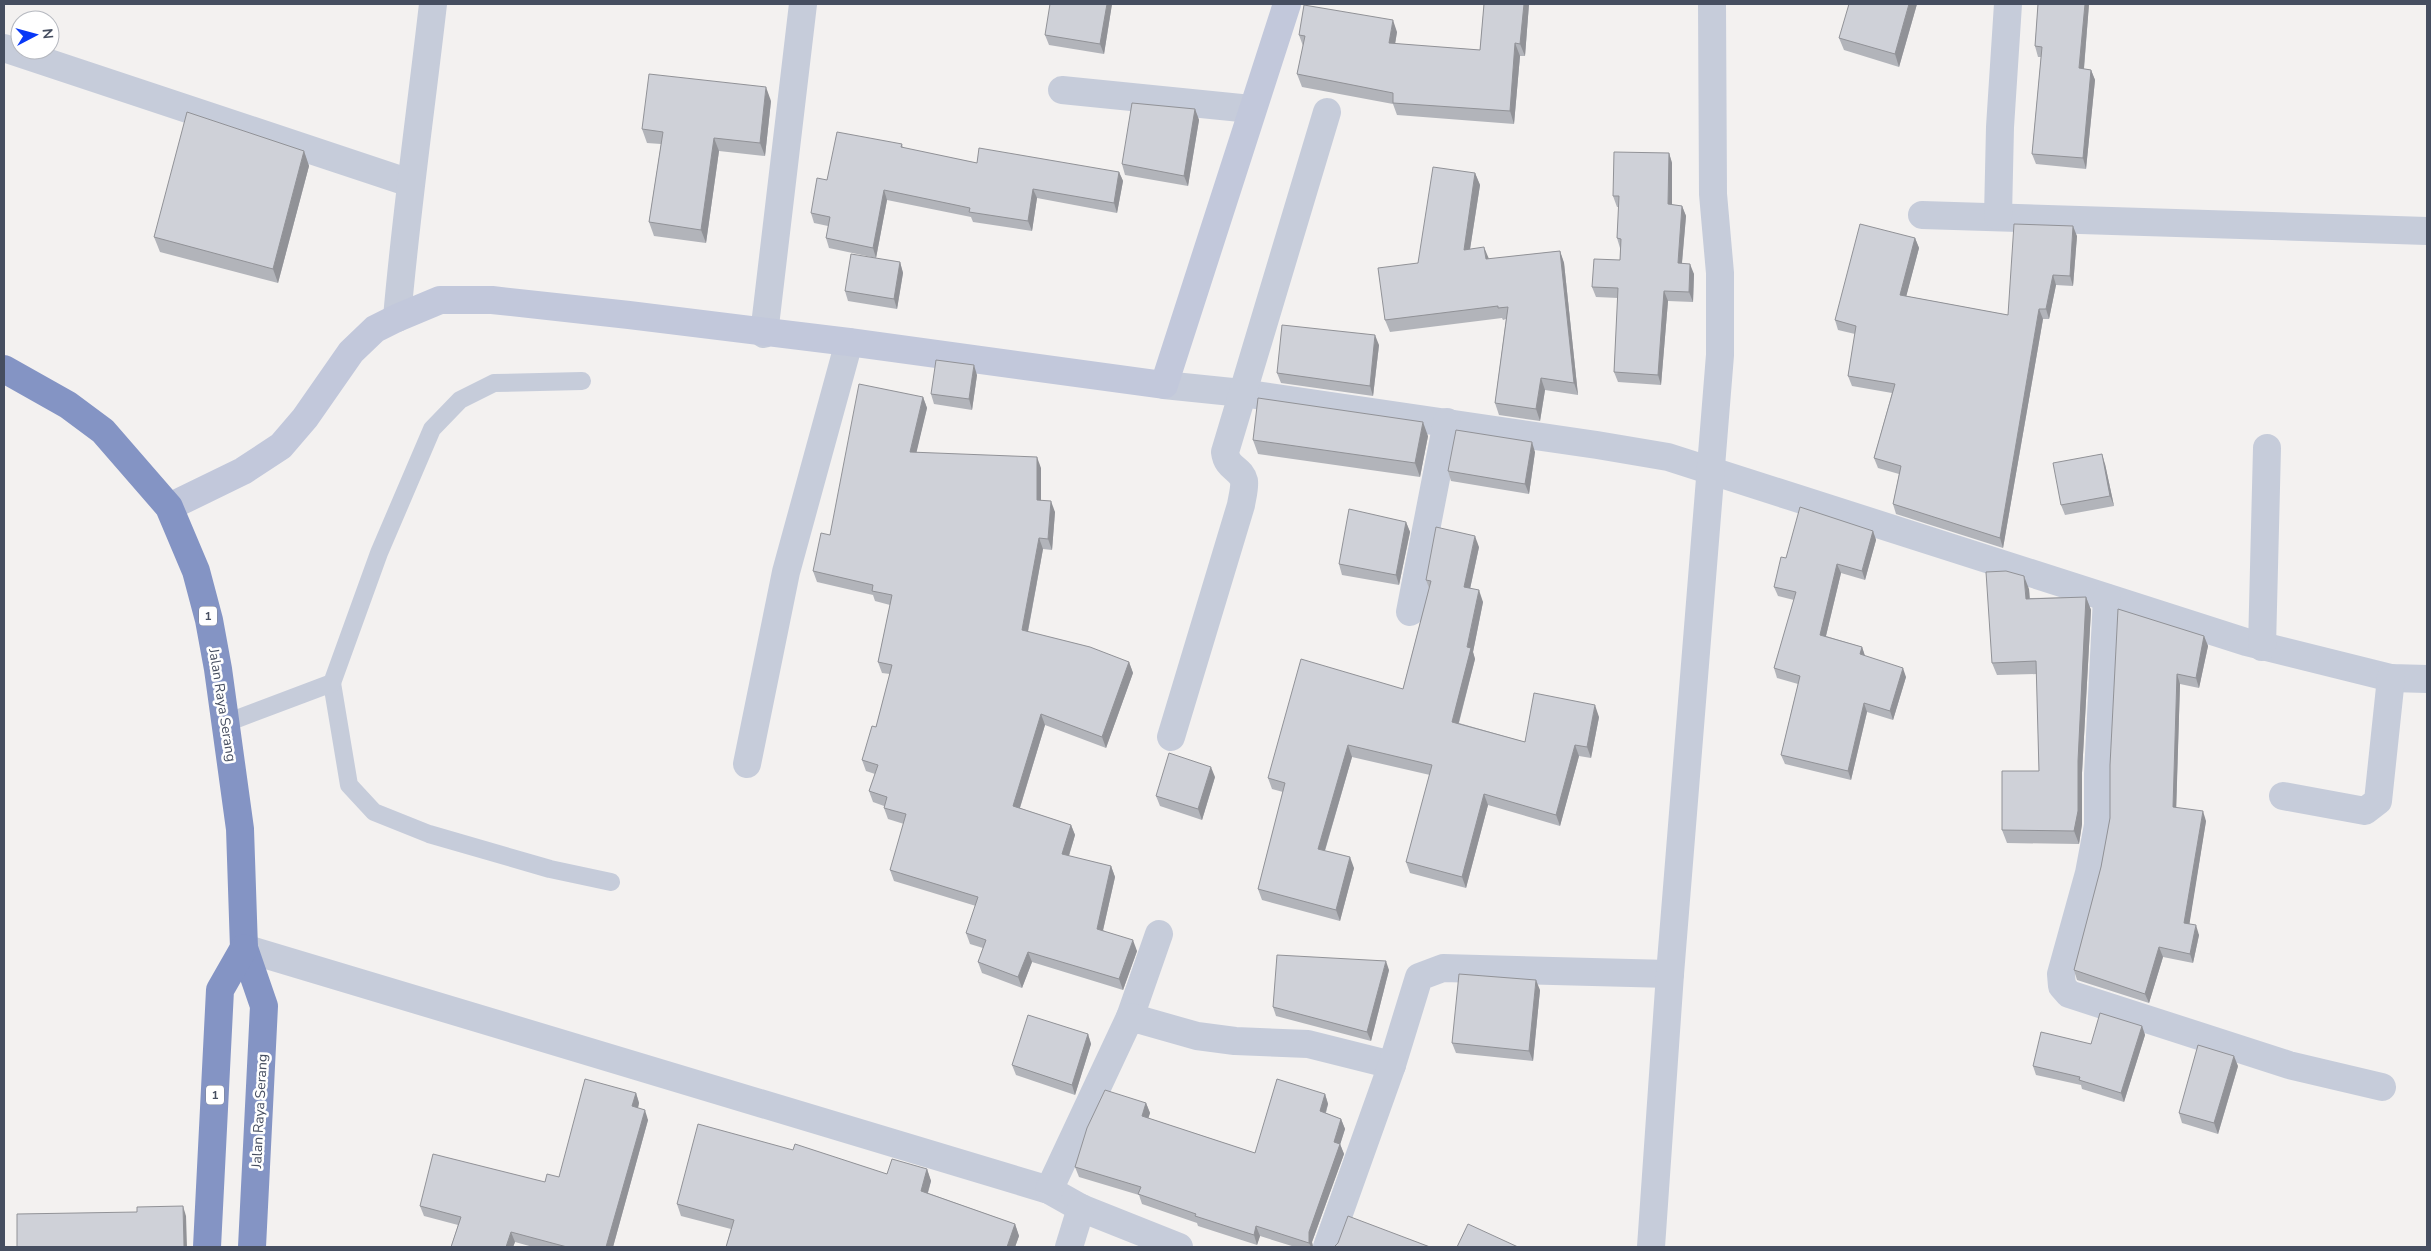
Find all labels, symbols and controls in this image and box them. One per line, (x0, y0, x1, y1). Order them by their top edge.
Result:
north arrow (10, 10, 60, 60)
text: N (37, 27, 57, 40)
road number: 1 (199, 606, 217, 626)
street label: Jalan Raya Serang (204, 646, 241, 763)
street label: Jalan Raya Serang (247, 1053, 272, 1170)
road number: 1 (206, 1086, 224, 1104)

